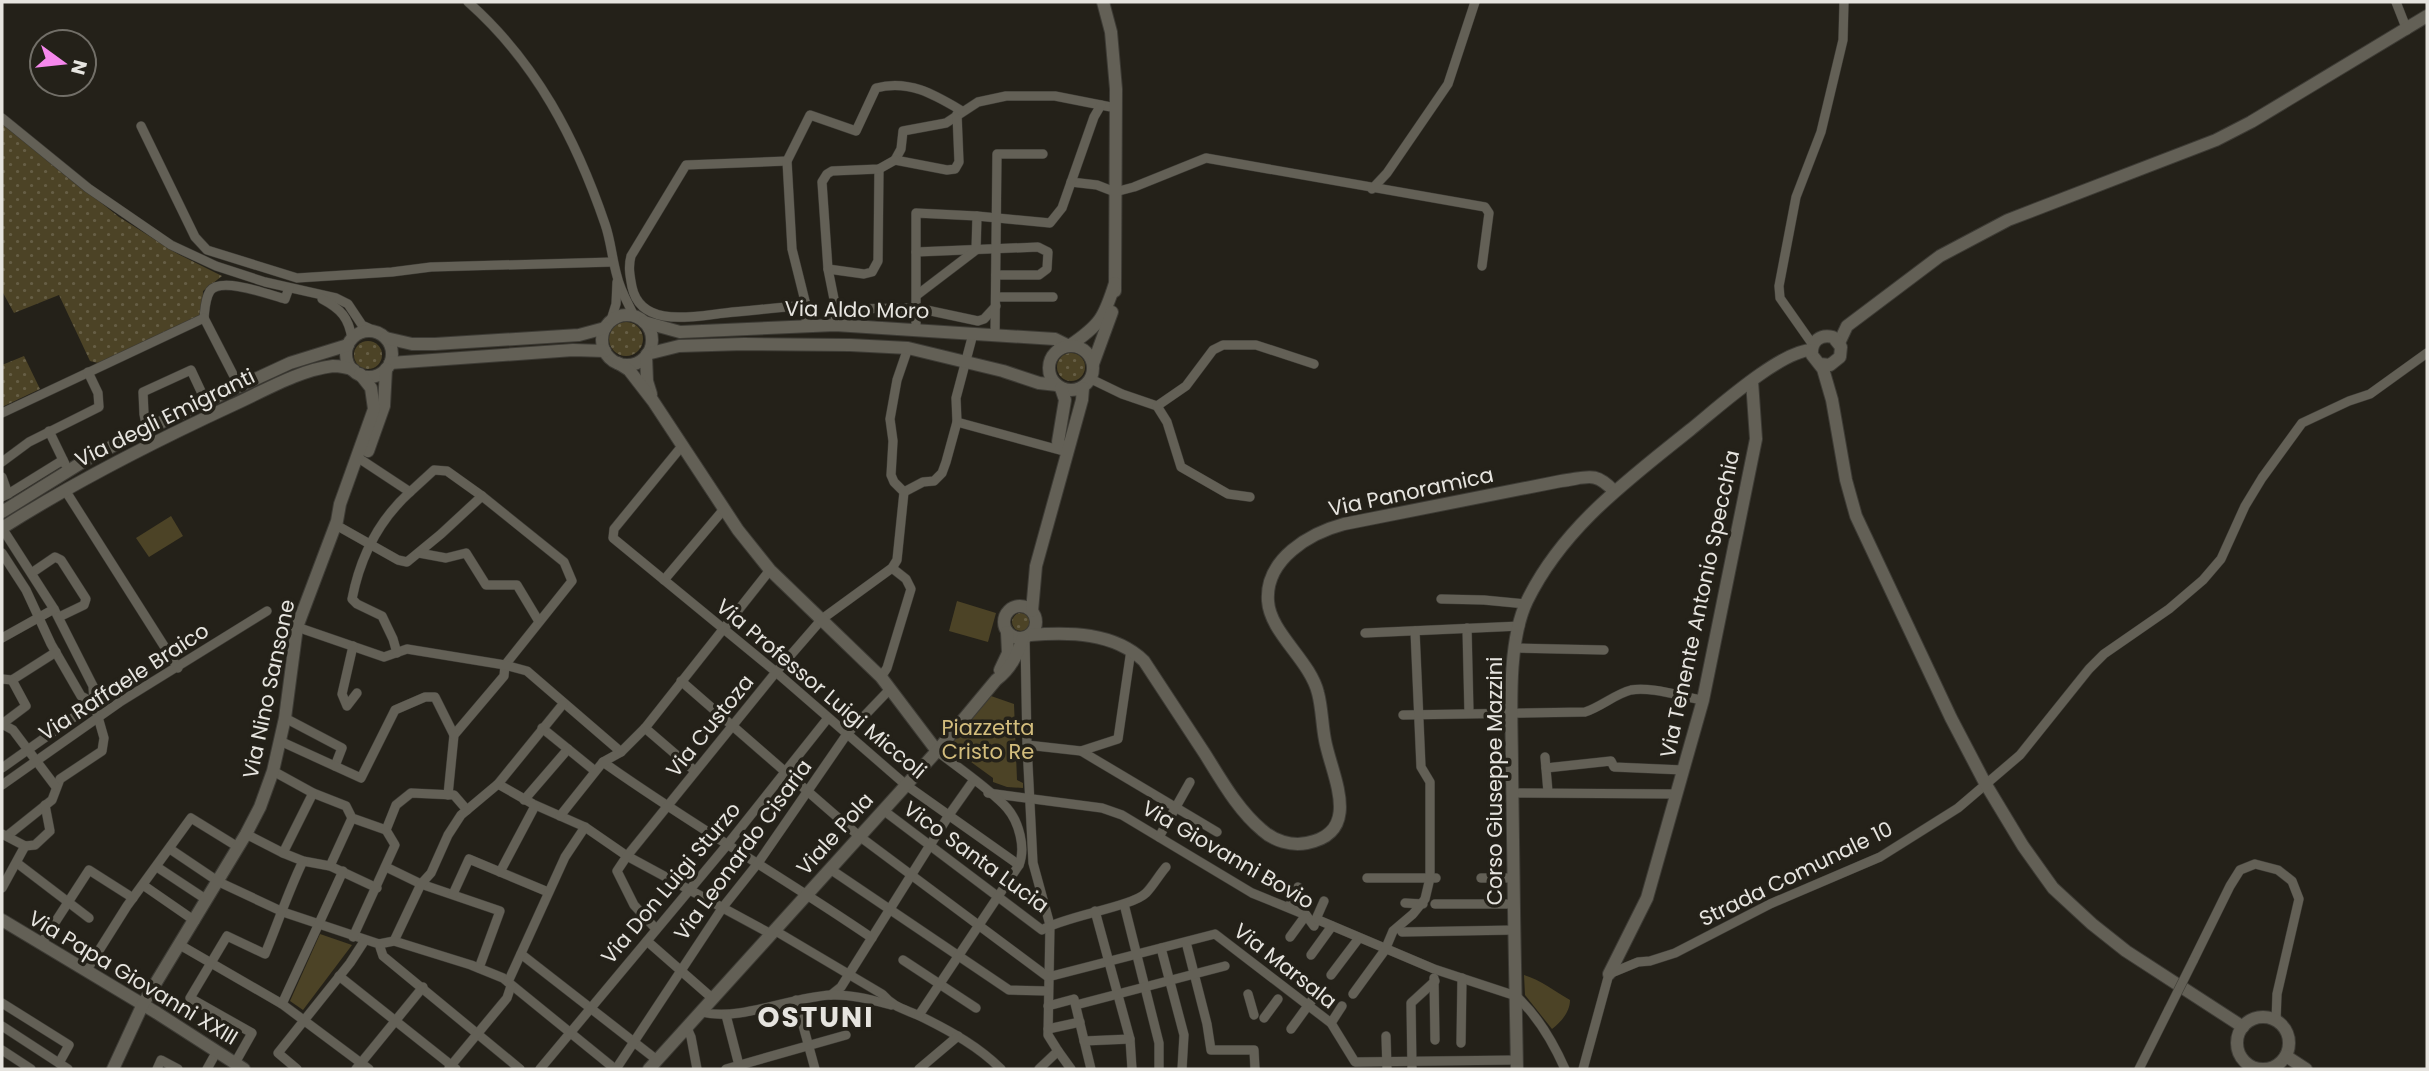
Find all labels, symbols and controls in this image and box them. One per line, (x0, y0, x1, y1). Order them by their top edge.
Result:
north arrow (28, 28, 98, 98)
text: N (64, 57, 94, 78)
street label: Via Aldo Moro (785, 294, 930, 325)
street label: Via degli Emigranti (70, 361, 259, 474)
street label: Via Tenente Antonio Specchia (1653, 447, 1746, 760)
street label: Via Panoramica (1326, 460, 1496, 523)
street label: Via Professor Luigi Miccoli (710, 592, 933, 785)
street label: Via Nino Sansone (235, 597, 302, 781)
street label: Via Raffaele Braico (33, 616, 214, 747)
street label: Corso Giuseppe Mazzini (1480, 657, 1509, 905)
street label: Via Custoza (659, 668, 760, 783)
park label: Piazzetta Cristo Re (941, 713, 1035, 766)
street label: Via Leonardo Cisaria (667, 753, 818, 946)
street label: Viale Pola (790, 786, 880, 881)
street label: Via Giovanni Bovio (1137, 793, 1320, 916)
street label: Vico Santa Lucia (898, 794, 1055, 919)
street label: Via Don Luigi Sturzo (594, 795, 747, 970)
street label: Strada Comunale 10 (1694, 814, 1897, 933)
street label: Via Papa Giovanni XXIII (23, 903, 243, 1052)
street label: Via Marsala (1228, 916, 1343, 1015)
district label: OSTUNI (758, 998, 874, 1037)

